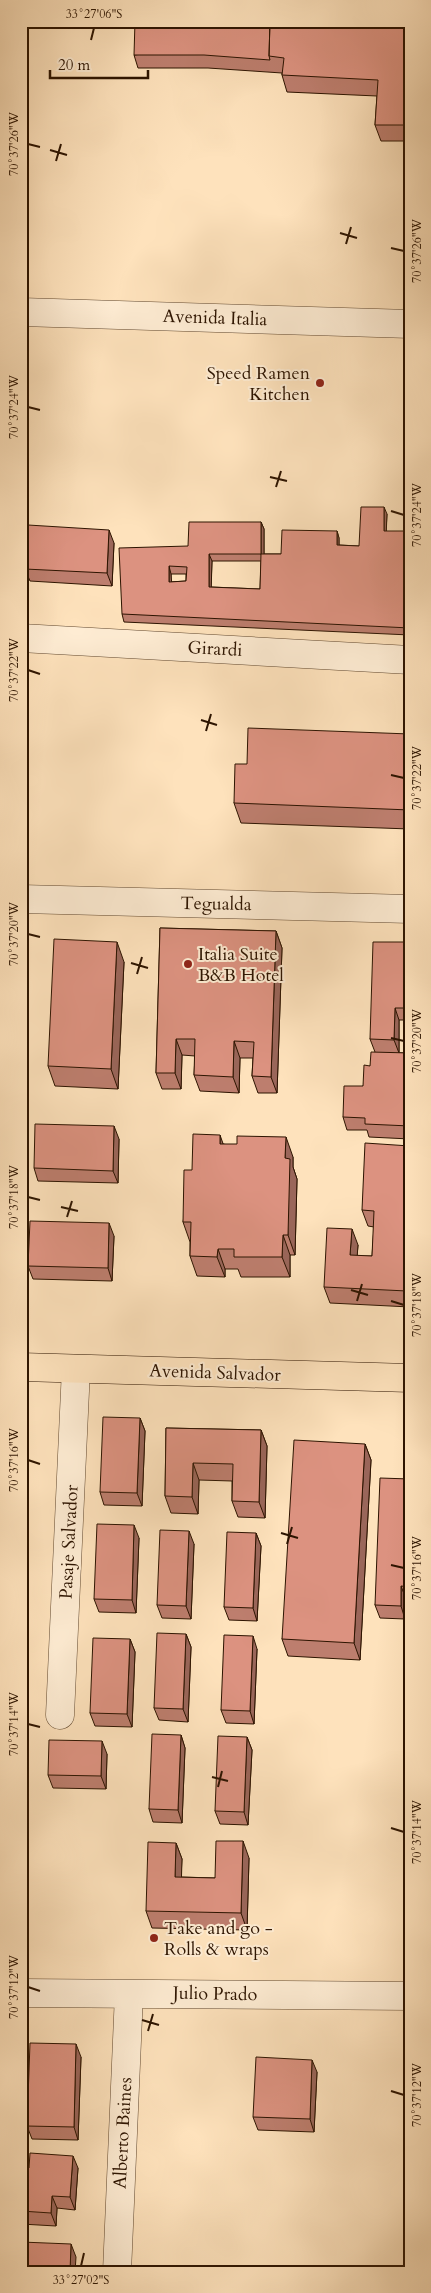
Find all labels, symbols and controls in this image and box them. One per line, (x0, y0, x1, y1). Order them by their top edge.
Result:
text: 33°27'06"S (66, 6, 122, 22)
scale bar (50, 48, 148, 80)
text: 20 m (58, 55, 90, 75)
text: 70°37'26"W (6, 111, 22, 176)
text: 70°37'26"W (409, 218, 425, 283)
street label: Avenida Italia (162, 304, 268, 332)
place label: Speed Ramen Kitchen (207, 361, 311, 407)
text: 70°37'24"W (6, 374, 22, 439)
marker: Speed Ramen Kitchen (314, 377, 326, 389)
text: 70°37'24"W (409, 482, 425, 547)
street label: Girardi (187, 635, 243, 663)
text: 70°37'22"W (6, 637, 22, 702)
text: 70°37'22"W (409, 745, 425, 810)
street label: Tegualda (180, 891, 252, 917)
text: 70°37'20"W (6, 901, 22, 966)
place label: Italia Suite B&B Hotel (198, 942, 284, 988)
marker: Italia Suite B&B Hotel (182, 958, 194, 970)
text: 70°37'20"W (409, 1008, 425, 1073)
text: 70°37'18"W (6, 1164, 22, 1229)
text: 70°37'18"W (409, 1272, 425, 1337)
street label: Avenida Salvador (149, 1358, 282, 1388)
text: 70°37'16"W (6, 1427, 22, 1492)
street label: Pasaje Salvador (54, 1484, 85, 1600)
text: 70°37'16"W (409, 1535, 425, 1600)
text: 70°37'14"W (6, 1691, 22, 1756)
text: 70°37'14"W (409, 1799, 425, 1864)
place label: Take and go - Rolls & wraps (164, 1916, 273, 1962)
marker: Take and go - Rolls & wraps (148, 1932, 160, 1944)
text: 70°37'12"W (6, 1954, 22, 2019)
street label: Julio Prado (170, 1981, 258, 2007)
text: 70°37'12"W (409, 2062, 425, 2127)
street label: Alberto Baines (108, 2077, 138, 2189)
text: 33°27'02"S (53, 2272, 109, 2288)

